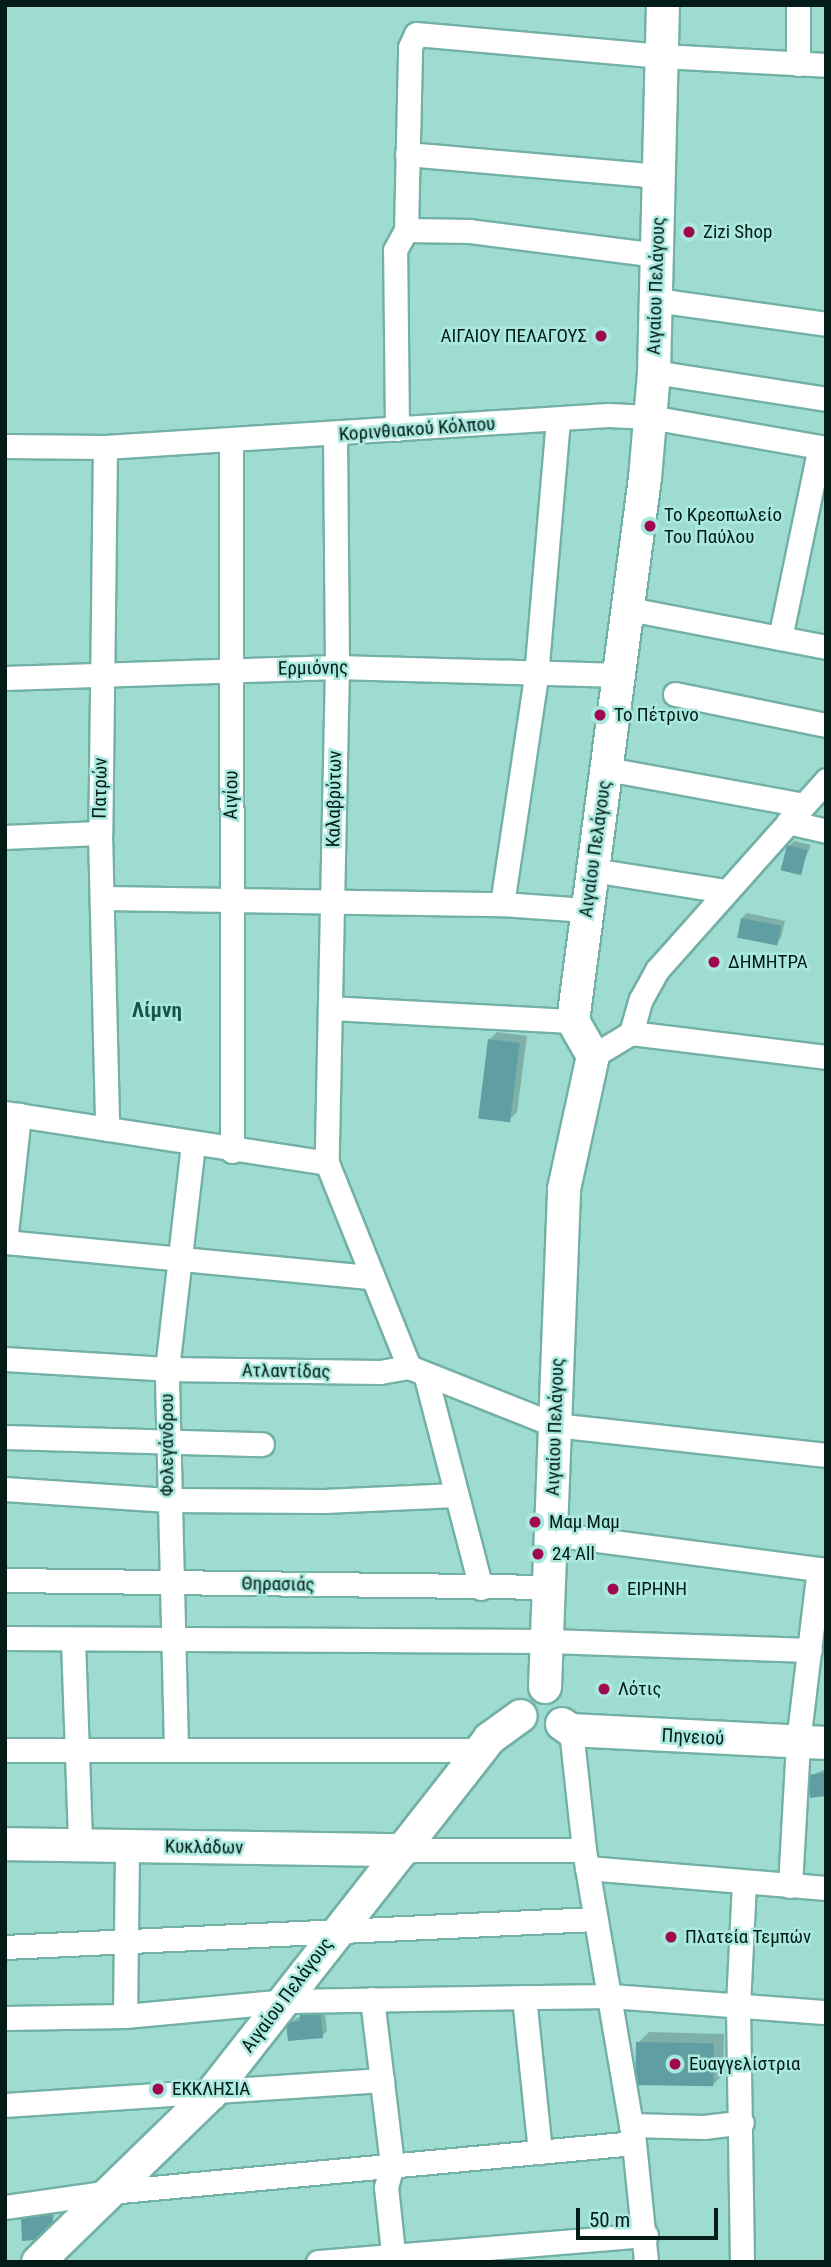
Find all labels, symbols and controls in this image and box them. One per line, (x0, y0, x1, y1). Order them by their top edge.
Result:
street label: Αιγαίου Πελάγους (642, 217, 670, 355)
place label: Zizi Shop (703, 221, 772, 243)
marker: Zizi Shop (681, 224, 697, 240)
place label: ΑΙΓΑΙΟΥ ΠΕΛΑΓΟΥΣ (440, 325, 587, 347)
marker: ΑΙΓΑΙΟΥ ΠΕΛΑΓΟΥΣ (593, 328, 609, 344)
street label: Κορινθιακού Κόλπου (338, 412, 496, 446)
place label: Το Κρεοπωλείο Του Παύλου (664, 504, 782, 548)
marker: Το Κρεοπωλείο Του Παύλου (642, 518, 658, 534)
street label: Ερμιόνης (278, 656, 348, 680)
place label: Το Πέτρινο (614, 704, 699, 726)
marker: Το Πέτρινο (592, 707, 608, 723)
street label: Καλαβρύτων (322, 750, 346, 848)
street label: Πατρών (88, 757, 112, 819)
street label: Αιγίου (219, 770, 243, 820)
street label: Αιγαίου Πελάγους (574, 779, 616, 919)
place label: ΔΗΜΗΤΡΑ (728, 951, 808, 973)
marker: ΔΗΜΗΤΡΑ (706, 954, 722, 970)
district label: Λίμνη (132, 997, 182, 1023)
street label: Αιγαίου Πελάγους (541, 1358, 569, 1496)
street label: Ατλαντίδας (242, 1359, 330, 1383)
street label: Φολεγάνδρου (156, 1394, 178, 1496)
place label: Μαμ Μαμ (549, 1511, 620, 1533)
marker: Μαμ Μαμ (527, 1514, 543, 1530)
place label: 24 All (552, 1543, 595, 1565)
marker: 24 All (530, 1546, 546, 1562)
street label: Θηρασιάς (241, 1572, 315, 1596)
place label: ΕΙΡΗΝΗ (627, 1578, 687, 1600)
marker: ΕΙΡΗΝΗ (605, 1581, 621, 1597)
place label: Λότις (618, 1678, 661, 1700)
marker: Λότις (596, 1681, 612, 1697)
street label: Πηνειού (661, 1724, 725, 1750)
street label: Κυκλάδων (165, 1835, 243, 1859)
place label: Πλατεία Τεμπών (685, 1926, 811, 1948)
marker: Πλατεία Τεμπών (663, 1929, 679, 1945)
street label: Αιγαίου Πελάγους (236, 1933, 338, 2057)
place label: Ευαγγελίστρια (689, 2053, 800, 2075)
marker: Ευαγγελίστρια (667, 2056, 683, 2072)
place label: ΕΚΚΛΗΣΙΑ (172, 2078, 250, 2100)
marker: ΕΚΚΛΗΣΙΑ (150, 2081, 166, 2097)
scale bar (579, 2194, 721, 2238)
text: 50 m (589, 2208, 630, 2232)

